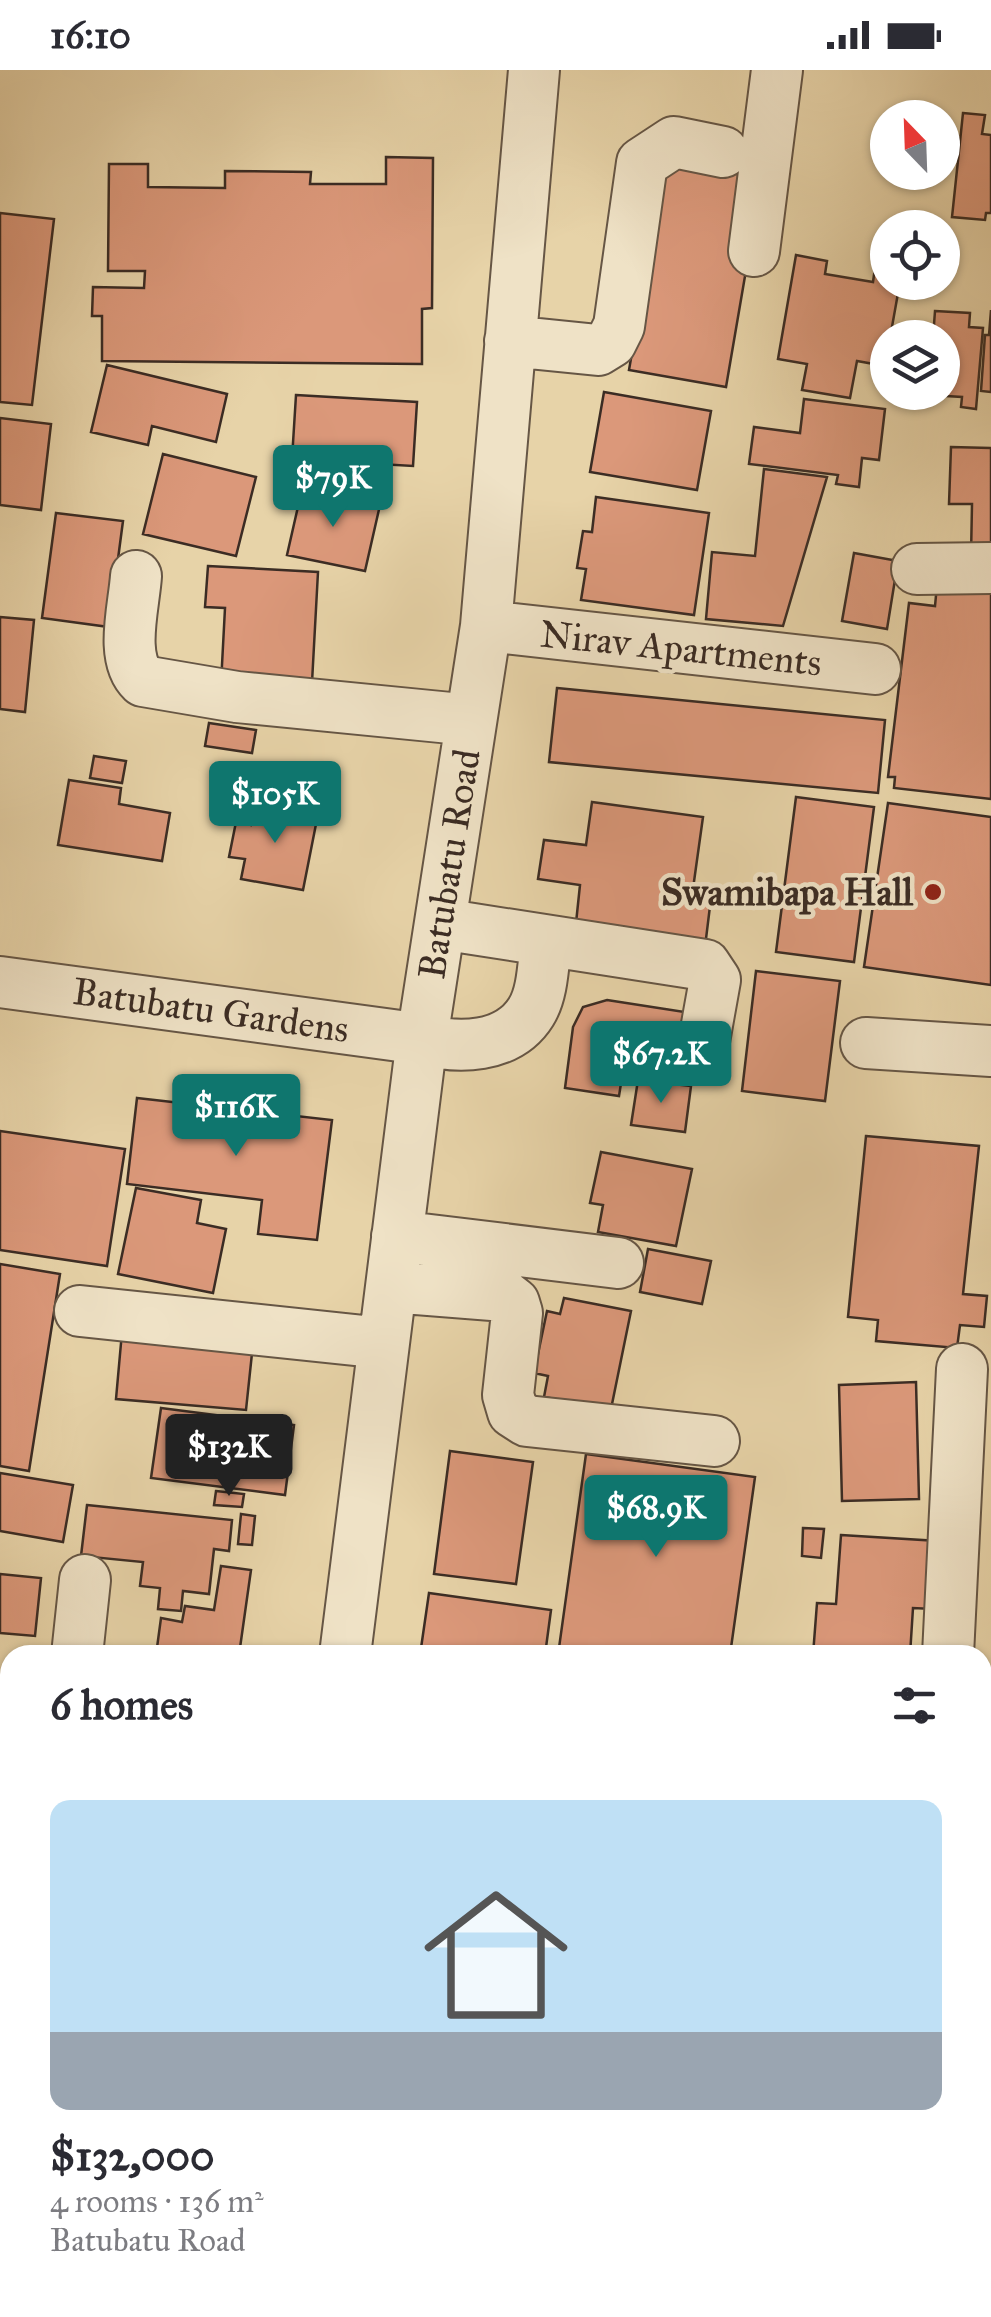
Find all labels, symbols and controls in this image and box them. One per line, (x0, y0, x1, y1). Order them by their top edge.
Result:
text: 16:10 (50, 12, 131, 58)
north arrow (870, 100, 960, 190)
map controls (870, 100, 960, 410)
button: locate (870, 210, 960, 300)
button: layers (870, 320, 960, 410)
pin: $79K (274, 445, 392, 530)
text: $79K (295, 458, 371, 497)
street label: Nirav Apartments (538, 610, 824, 686)
street label: Batubatu Road (408, 746, 490, 982)
pin: $105K (205, 761, 345, 846)
text: $105K (231, 774, 319, 813)
place label: Swamibapa Hall (661, 869, 914, 915)
marker: Swamibapa Hall (922, 881, 944, 903)
street label: Batubatu Gardens (70, 968, 352, 1052)
pin: $67.2K (580, 1021, 742, 1106)
text: $67.2K (612, 1034, 710, 1073)
pin: $116K (166, 1074, 306, 1159)
text: $116K (194, 1087, 278, 1126)
pin: $132K (159, 1414, 299, 1499)
text: $132K (187, 1427, 271, 1466)
pin: $68.9K (575, 1475, 737, 1560)
text: $68.9K (606, 1488, 706, 1527)
icon: filters (887, 1678, 942, 1733)
text: 6 homes (50, 1679, 193, 1731)
icon: home (406, 1865, 586, 2045)
text: $132,000 (50, 2130, 214, 2182)
text: 4 rooms · 136 m² (50, 2182, 263, 2221)
text: Batubatu Road (50, 2221, 246, 2260)

